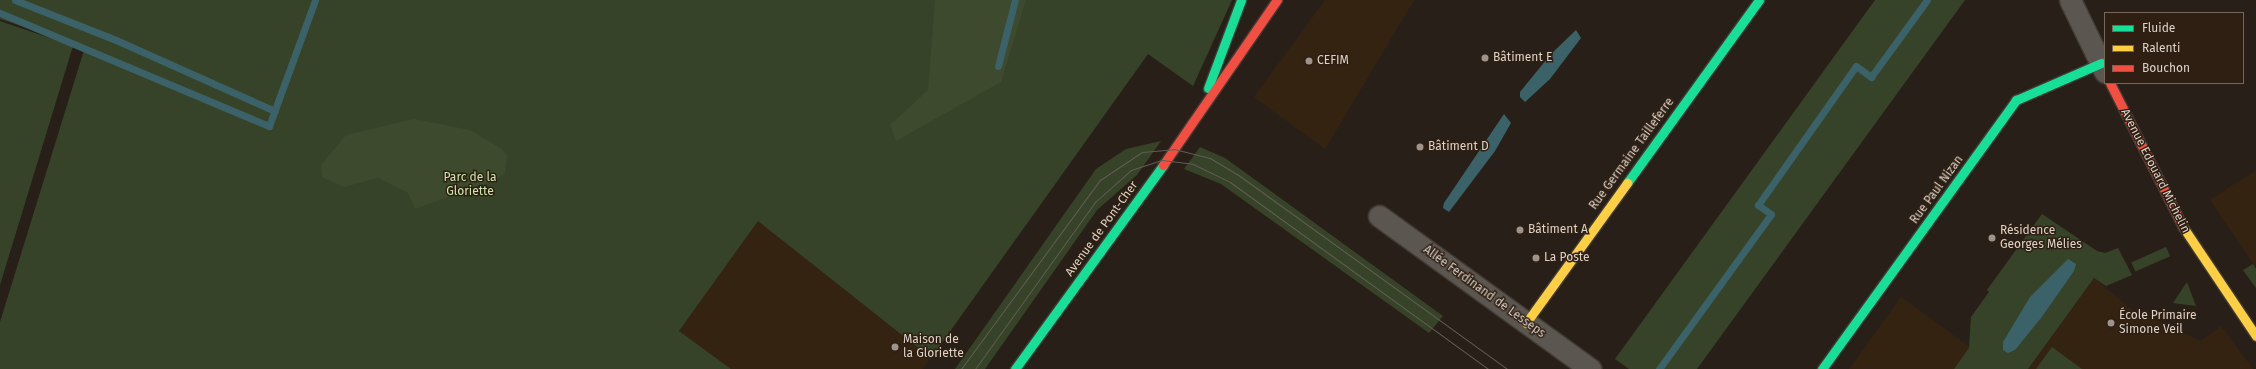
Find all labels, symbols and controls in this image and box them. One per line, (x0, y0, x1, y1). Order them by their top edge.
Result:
legend (2104, 12, 2244, 84)
text: Fluide (2142, 21, 2175, 35)
text: Ralenti (2142, 41, 2180, 55)
place label: Bâtiment E (1493, 51, 1552, 65)
marker: Bâtiment E (1480, 53, 1490, 63)
place label: CEFIM (1317, 54, 1349, 68)
marker: CEFIM (1304, 56, 1314, 66)
text: Bouchon (2142, 61, 2190, 75)
street label: Rue Germaine Tailleferre (1587, 95, 1677, 213)
street label: Avenue Edouard Michelin (2117, 106, 2193, 236)
place label: Bâtiment D (1428, 140, 1489, 154)
marker: Bâtiment D (1415, 142, 1425, 152)
street label: Rue Paul Nizan (1907, 153, 1967, 227)
park label: Parc de la Gloriette (444, 171, 496, 199)
street label: Avenue de Pont-Cher (1063, 179, 1141, 279)
place label: Bâtiment A (1528, 223, 1588, 237)
place label: Résidence Georges Mélies (2000, 224, 2082, 252)
marker: Bâtiment A (1515, 225, 1525, 235)
marker: Résidence Georges Mélies (1987, 233, 1997, 243)
street label: Allée Ferdinand de Lesseps (1420, 243, 1548, 341)
place label: La Poste (1544, 251, 1589, 265)
marker: La Poste (1531, 253, 1541, 263)
place label: École Primaire Simone Veil (2119, 309, 2197, 337)
marker: École Primaire Simone Veil (2106, 318, 2116, 328)
place label: Maison de la Gloriette (903, 333, 964, 361)
marker: Maison de la Gloriette (890, 342, 900, 352)

